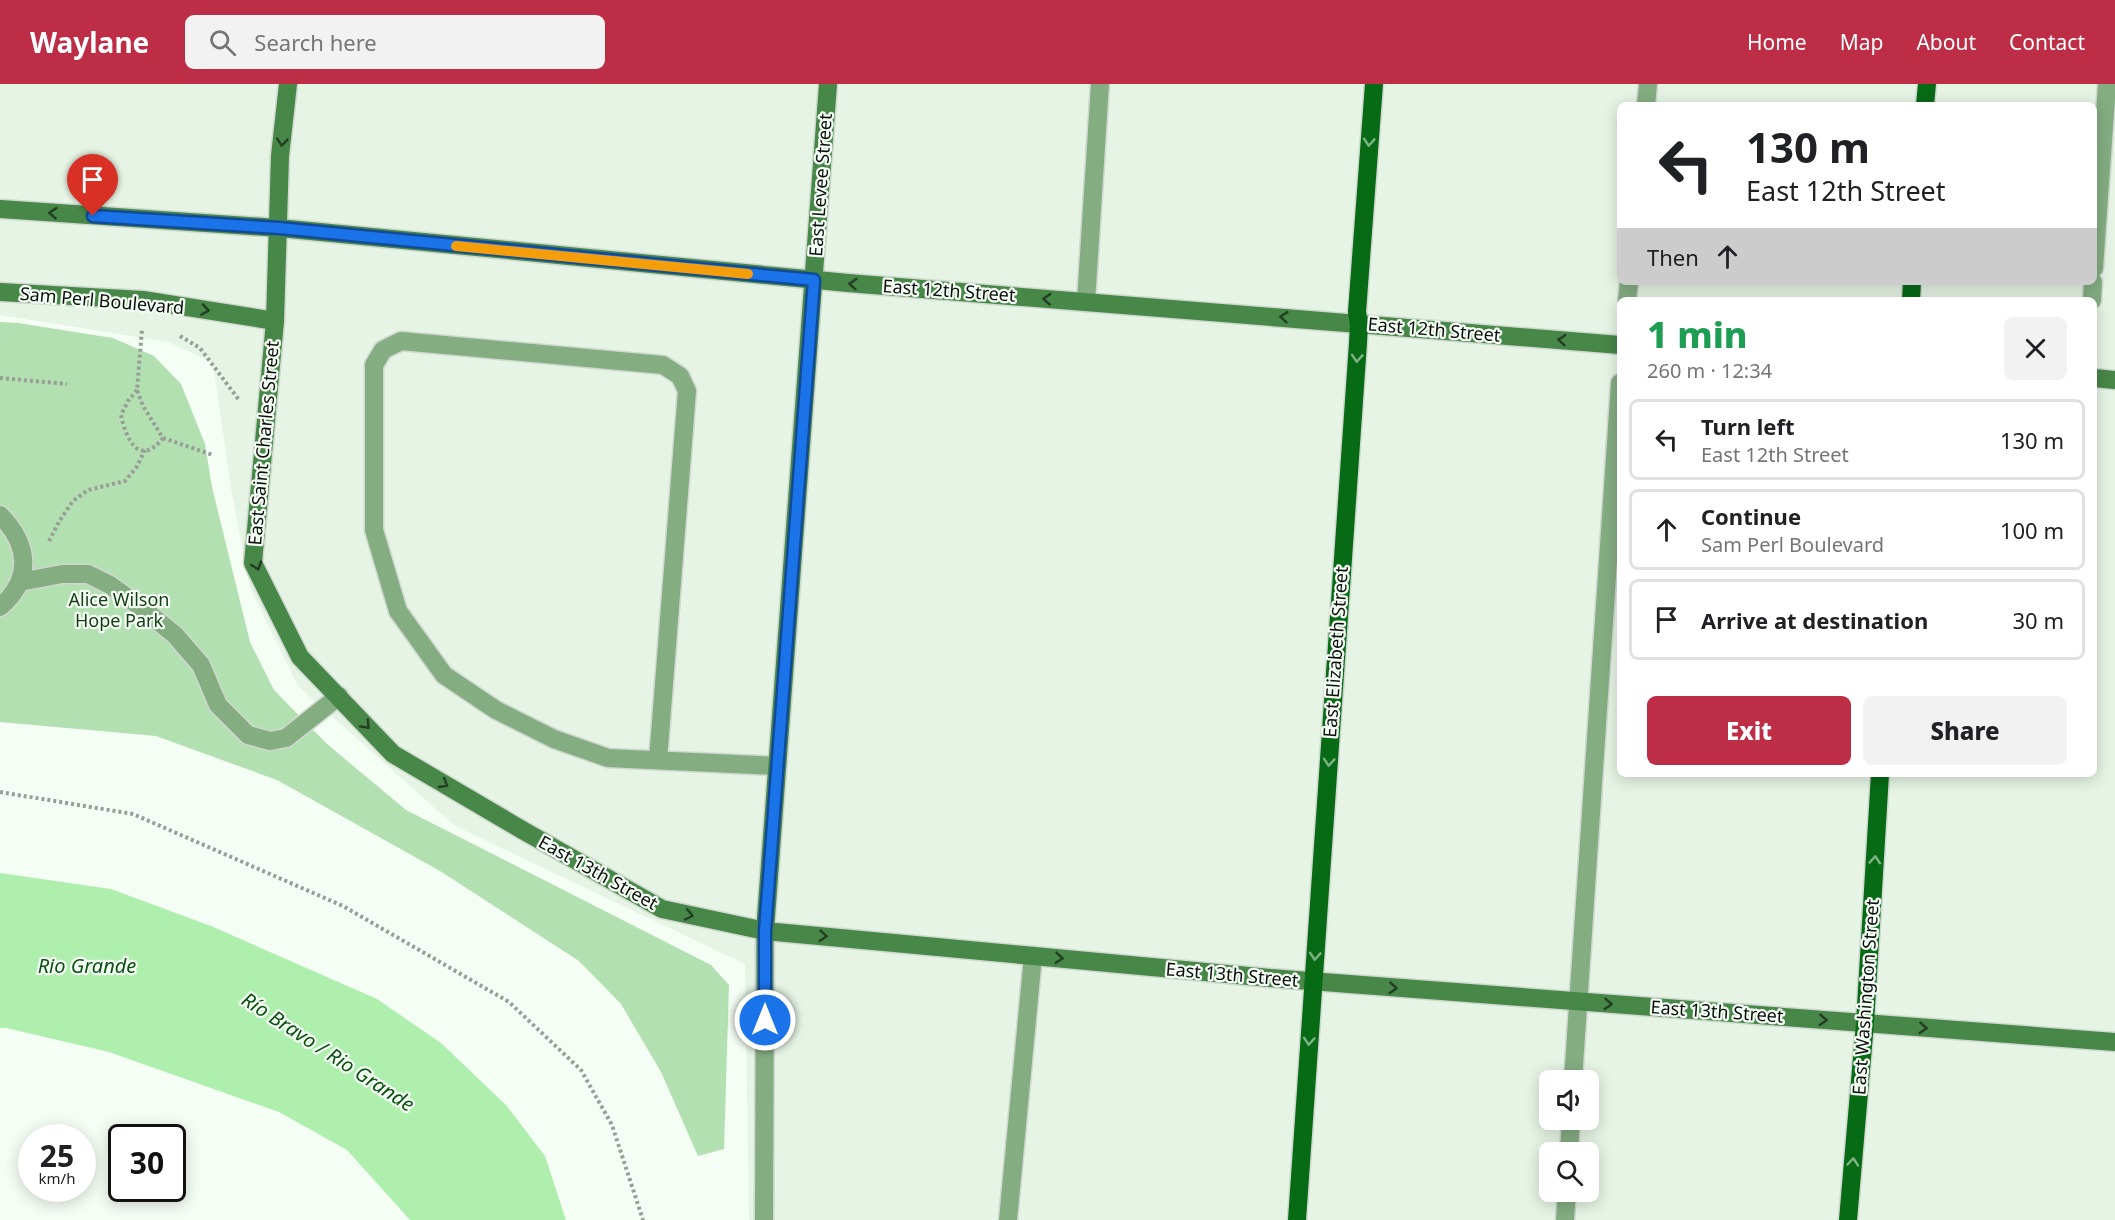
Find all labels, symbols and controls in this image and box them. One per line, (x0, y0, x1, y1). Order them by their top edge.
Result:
search box (185, 15, 605, 69)
text: Waylane (30, 23, 149, 61)
icon: search (206, 26, 239, 59)
text: Search here (254, 27, 377, 57)
text: Home (1747, 28, 1807, 56)
text: Map (1840, 28, 1883, 56)
text: About (1916, 28, 1976, 56)
text: Contact (2009, 28, 2085, 56)
street label: East Levee Street (803, 112, 837, 257)
text: 130 m (1746, 118, 1870, 175)
icon: left (1647, 126, 1725, 204)
one-way arrow (276, 138, 289, 147)
one-way arrow (1363, 138, 1376, 147)
pin (67, 154, 118, 216)
icon: arrive (76, 163, 109, 196)
text: East 12th Street (1746, 172, 1946, 209)
one-way arrow (49, 207, 58, 220)
icon: ahead (1711, 240, 1744, 273)
text: Then (1647, 242, 1699, 272)
street label: East 12th Street (882, 273, 1017, 307)
one-way arrow (848, 277, 857, 290)
street label: Sam Perl Boulevard (19, 281, 185, 319)
one-way arrow (1043, 293, 1052, 306)
one-way arrow (200, 303, 209, 315)
text: 1 min (1647, 310, 1748, 359)
one-way arrow (1279, 311, 1288, 324)
street label: East 12th Street (1367, 311, 1502, 347)
button: close (2004, 317, 2067, 380)
one-way arrow (1557, 334, 1566, 347)
street label: East Saint Charles Street (242, 339, 284, 546)
one-way arrow (1350, 353, 1363, 362)
text: 260 m · 12:34 (1647, 357, 1772, 384)
text: Turn left (1701, 411, 1795, 441)
icon: left (1650, 423, 1683, 456)
text: 130 m (2000, 425, 2064, 455)
text: East 12th Street (1701, 441, 1849, 468)
text: Continue (1701, 501, 1801, 531)
icon: ahead (1650, 513, 1683, 546)
text: 100 m (2000, 515, 2064, 545)
text: Sam Perl Boulevard (1701, 531, 1884, 558)
one-way arrow (250, 561, 262, 571)
street label: East Elizabeth Street (1317, 565, 1353, 738)
park label: Alice Wilson Hope Park (69, 587, 169, 632)
icon: arrive (1650, 603, 1683, 636)
text: Arrive at destination (1701, 605, 1928, 635)
text: 30 m (2013, 605, 2064, 635)
button: Exit (1647, 696, 1851, 765)
button: Share (1863, 696, 2067, 765)
one-way arrow (358, 718, 369, 729)
one-way arrow (1322, 757, 1335, 766)
one-way arrow (438, 776, 448, 788)
street label: East 13th Street (534, 829, 663, 915)
one-way arrow (1868, 856, 1881, 865)
street label: East Washington Street (1846, 898, 1884, 1096)
one-way arrow (683, 908, 693, 921)
one-way arrow (819, 929, 828, 942)
one-way arrow (1055, 951, 1064, 964)
water label: Rio Grande (38, 952, 136, 979)
one-way arrow (1309, 952, 1322, 961)
street label: East 13th Street (1165, 956, 1300, 992)
one-way arrow (1388, 981, 1397, 994)
water label: Río Bravo / Rio Grande (237, 986, 420, 1118)
position arrow (733, 988, 797, 1052)
street label: East 13th Street (1650, 994, 1785, 1028)
one-way arrow (1603, 997, 1612, 1010)
one-way arrow (1819, 1014, 1828, 1027)
one-way arrow (1919, 1021, 1928, 1034)
one-way arrow (1303, 1036, 1316, 1045)
map controls (1539, 1070, 1599, 1202)
button: sound (1539, 1070, 1599, 1130)
speed limit sign: 30 (108, 1124, 186, 1202)
text: 25 (40, 1135, 74, 1176)
button: search (1539, 1142, 1599, 1202)
one-way arrow (1846, 1157, 1859, 1166)
text: km/h (39, 1168, 75, 1188)

